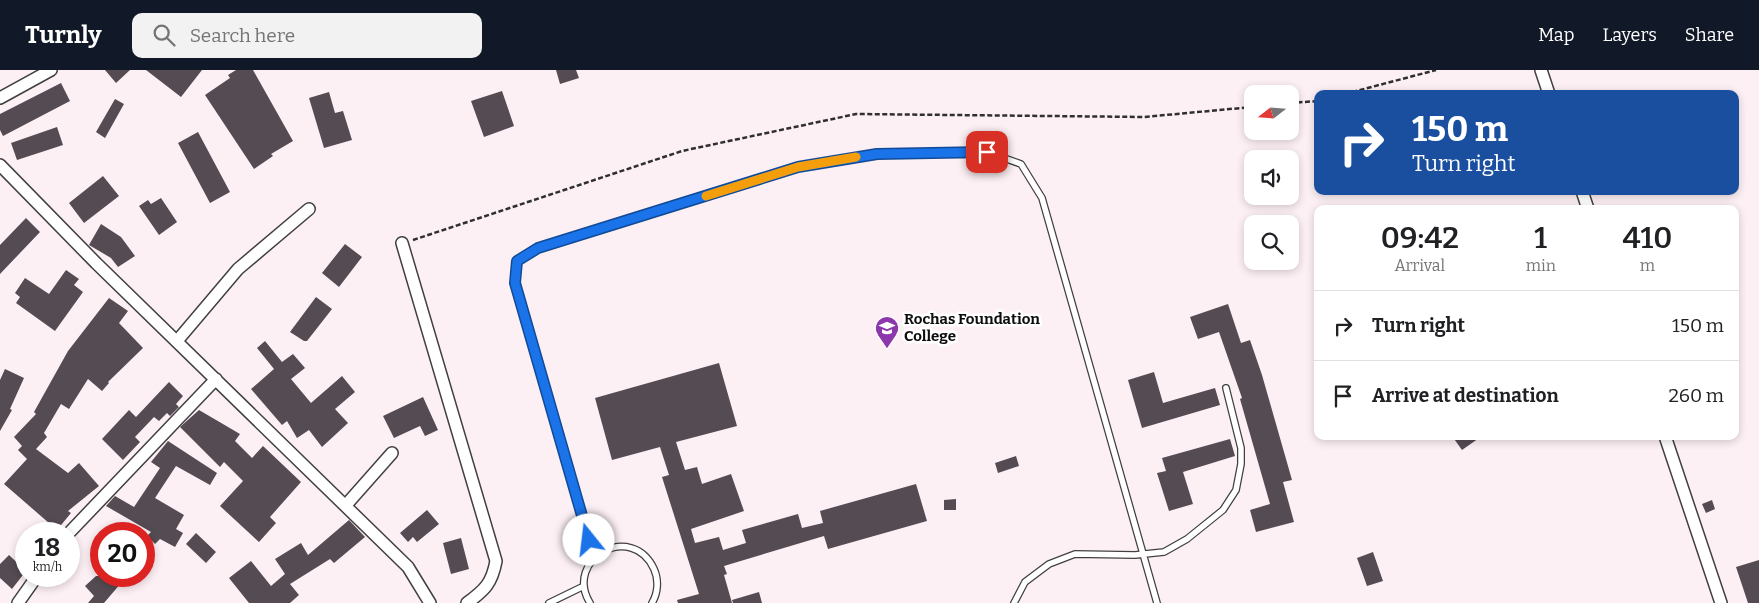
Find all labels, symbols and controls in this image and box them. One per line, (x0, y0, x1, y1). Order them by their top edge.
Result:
search box (132, 13, 482, 58)
text: Turnly (25, 21, 102, 49)
icon: search (150, 21, 178, 49)
text: Search here (190, 24, 295, 47)
text: Map (1538, 24, 1574, 46)
text: Layers (1602, 24, 1657, 46)
text: Share (1685, 24, 1734, 46)
north arrow (1244, 85, 1299, 140)
map controls (1244, 85, 1299, 270)
text: 150 m (1412, 108, 1508, 150)
icon: right (1329, 110, 1394, 175)
pin (966, 131, 1008, 173)
icon: arrive (973, 138, 1001, 166)
button: sound (1244, 150, 1299, 205)
text: Turn right (1412, 150, 1515, 177)
button: search (1244, 215, 1299, 270)
text: 09:42 (1381, 220, 1459, 256)
text: 1 (1534, 220, 1547, 256)
text: 410 (1622, 220, 1672, 256)
text: Arrival (1394, 256, 1445, 275)
text: min (1526, 256, 1556, 275)
text: m (1640, 256, 1655, 275)
place label: Rochas Foundation College (904, 310, 1040, 345)
icon: right (1329, 312, 1357, 340)
text: Turn right (1372, 314, 1465, 337)
text: 150 m (1672, 314, 1724, 337)
school or university icon: Rochas Foundation College (874, 315, 900, 349)
icon: arrive (1329, 382, 1357, 410)
text: Arrive at destination (1372, 384, 1559, 407)
text: 260 m (1668, 384, 1724, 407)
position arrow (562, 513, 614, 565)
speed limit sign: 20 (90, 522, 155, 587)
text: 18 (35, 533, 60, 563)
text: km/h (33, 560, 62, 574)

